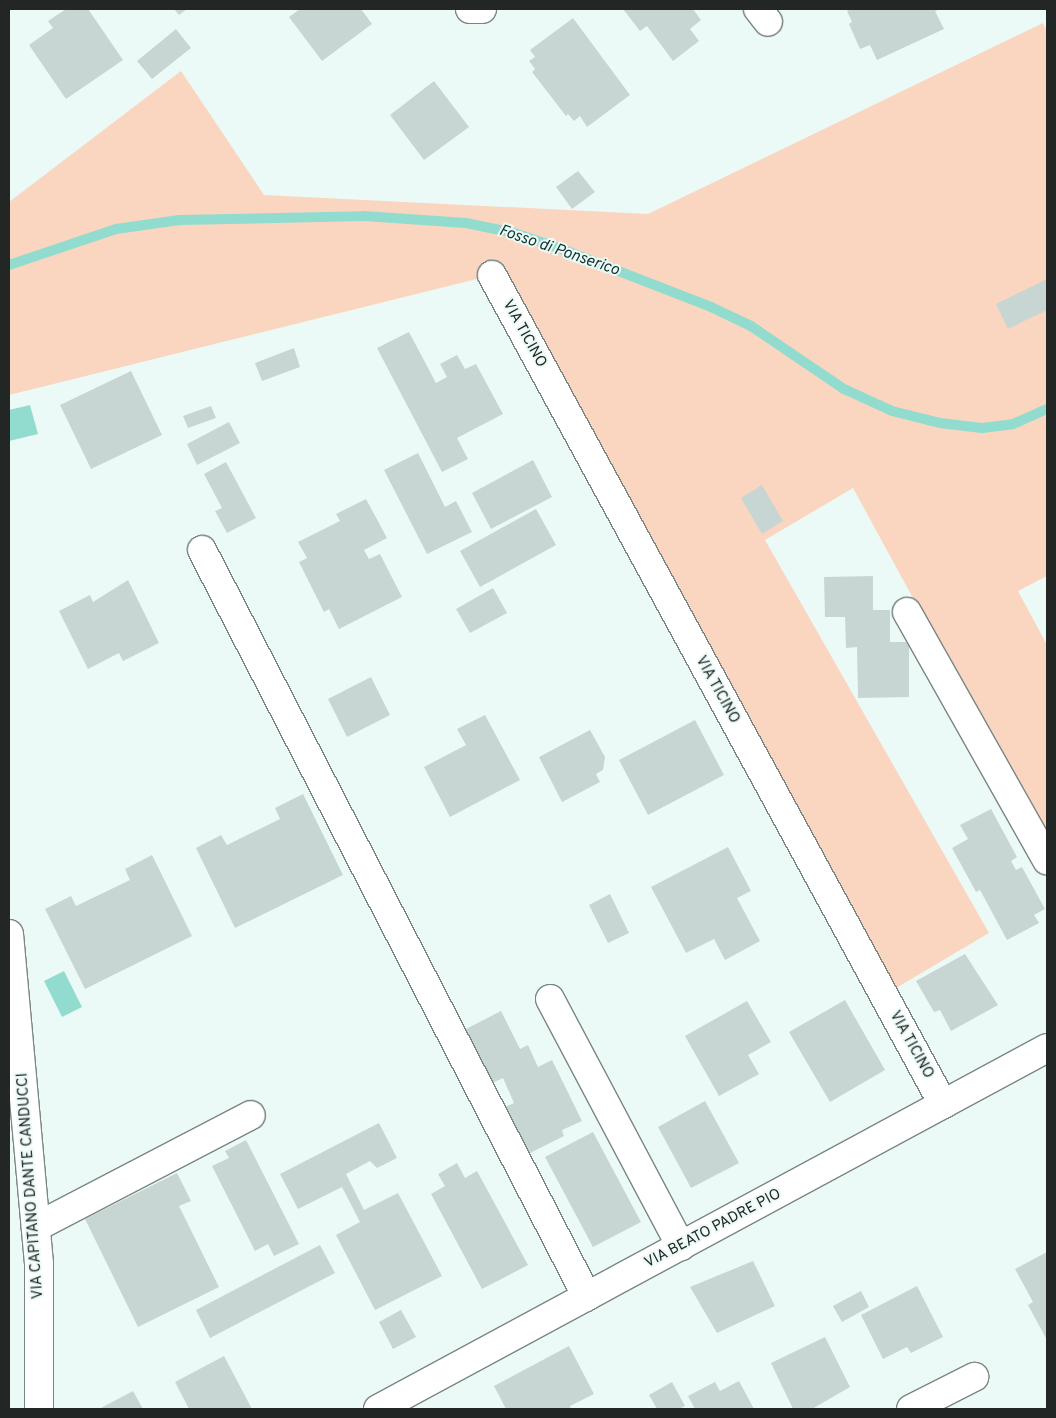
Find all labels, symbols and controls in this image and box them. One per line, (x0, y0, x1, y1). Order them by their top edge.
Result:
water label: Fosso di Ponserico (496, 221, 622, 281)
street label: VIA TICINO (498, 297, 550, 371)
street label: VIA TICINO (691, 653, 743, 727)
street label: VIA TICINO (885, 1008, 937, 1082)
street label: VIA CAPITANO DANTE CANDUCCI (14, 1072, 48, 1300)
street label: VIA BEATO PADRE PIO (642, 1185, 784, 1273)

